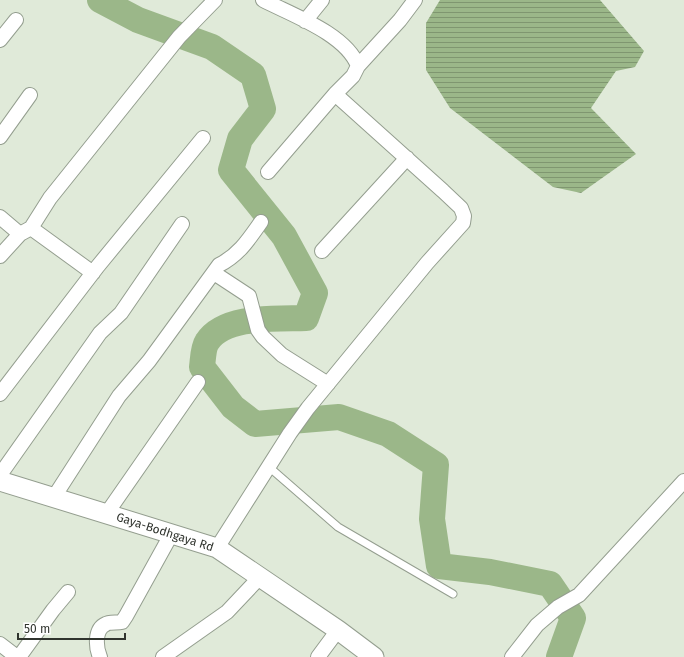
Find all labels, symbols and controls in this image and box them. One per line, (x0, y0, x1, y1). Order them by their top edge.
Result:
street label: Gaya-Bodhgaya Rd (115, 510, 215, 554)
scale bar (18, 615, 125, 641)
text: 50 m (24, 622, 50, 636)

